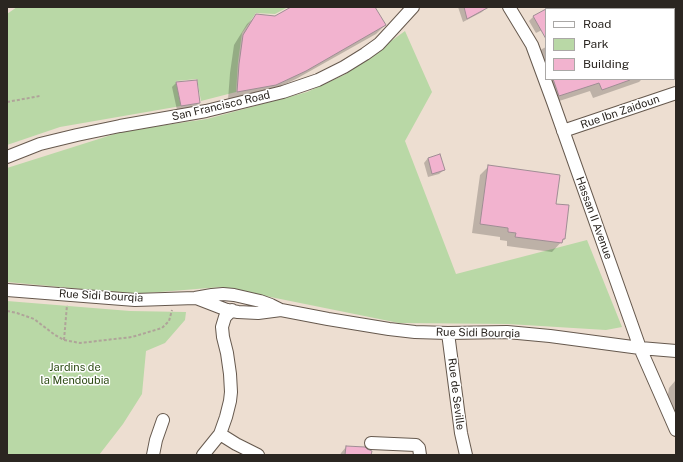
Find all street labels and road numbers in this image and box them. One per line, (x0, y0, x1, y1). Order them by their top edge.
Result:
street label: San Francisco Road (171, 88, 271, 124)
street label: Rue Ibn Zaidoun (579, 92, 661, 132)
street label: Hassan II Avenue (573, 175, 615, 261)
street label: Rue Sidi Bourqia (58, 287, 144, 305)
street label: Rue Sidi Bourqia (436, 326, 520, 340)
street label: Rue de Seville (445, 357, 467, 431)

